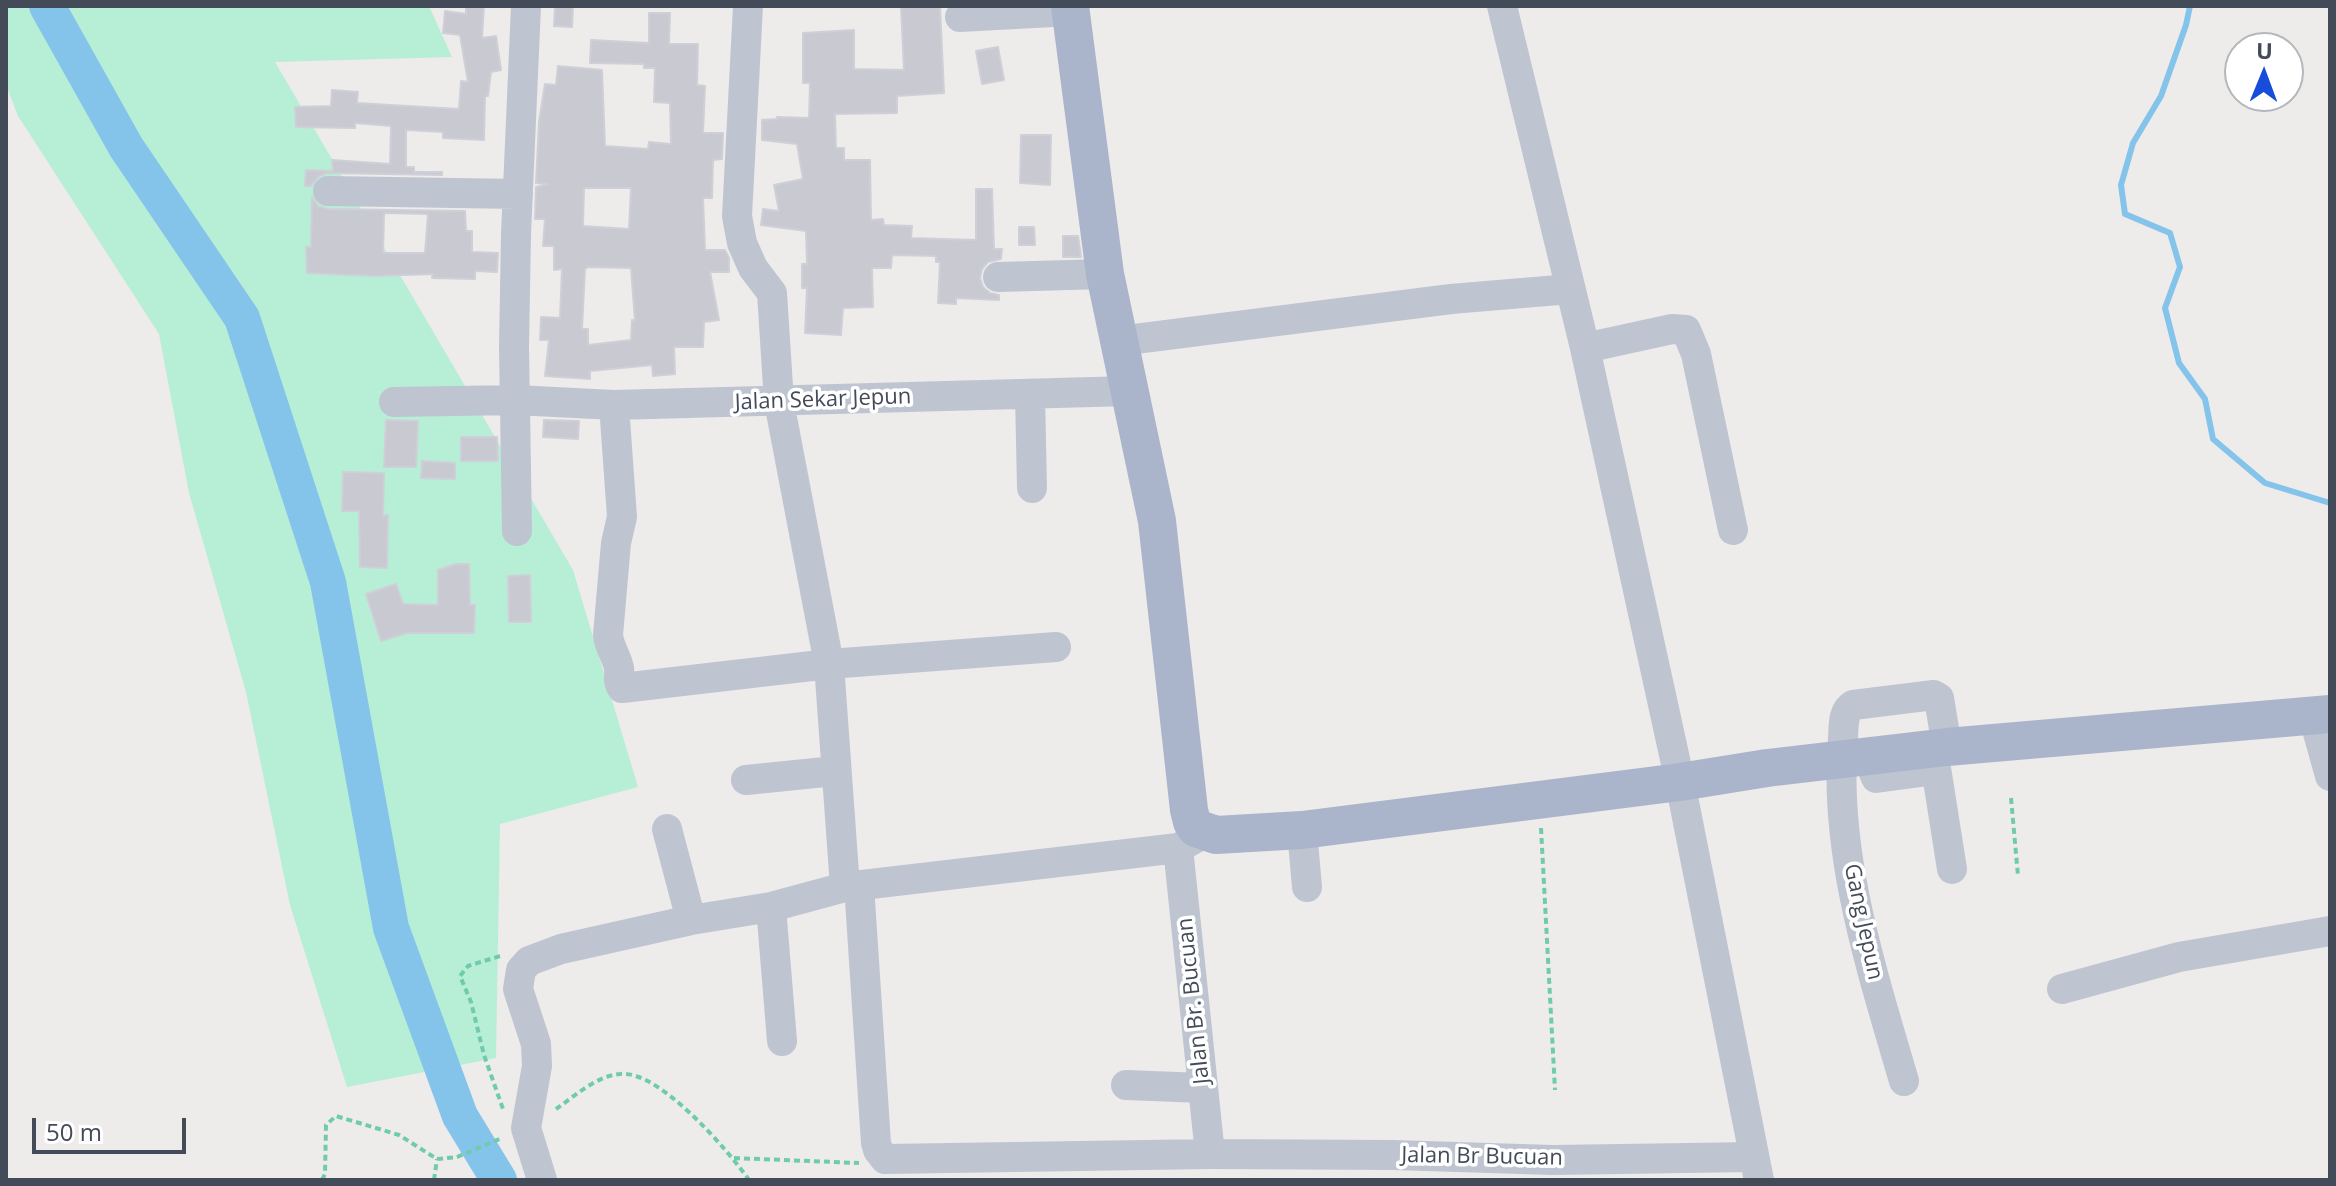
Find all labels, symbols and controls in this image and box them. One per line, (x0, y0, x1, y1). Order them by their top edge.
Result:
north arrow (2224, 32, 2304, 112)
text: U (2256, 35, 2273, 65)
street label: Jalan Sekar Jepun (734, 384, 912, 416)
street label: Gang Jepun (1838, 862, 1888, 982)
street label: Jalan Br. Bucuan (1172, 916, 1216, 1086)
scale bar (36, 1102, 190, 1152)
text: 50 m (46, 1115, 102, 1148)
street label: Jalan Br Bucuan (1401, 1142, 1563, 1172)

